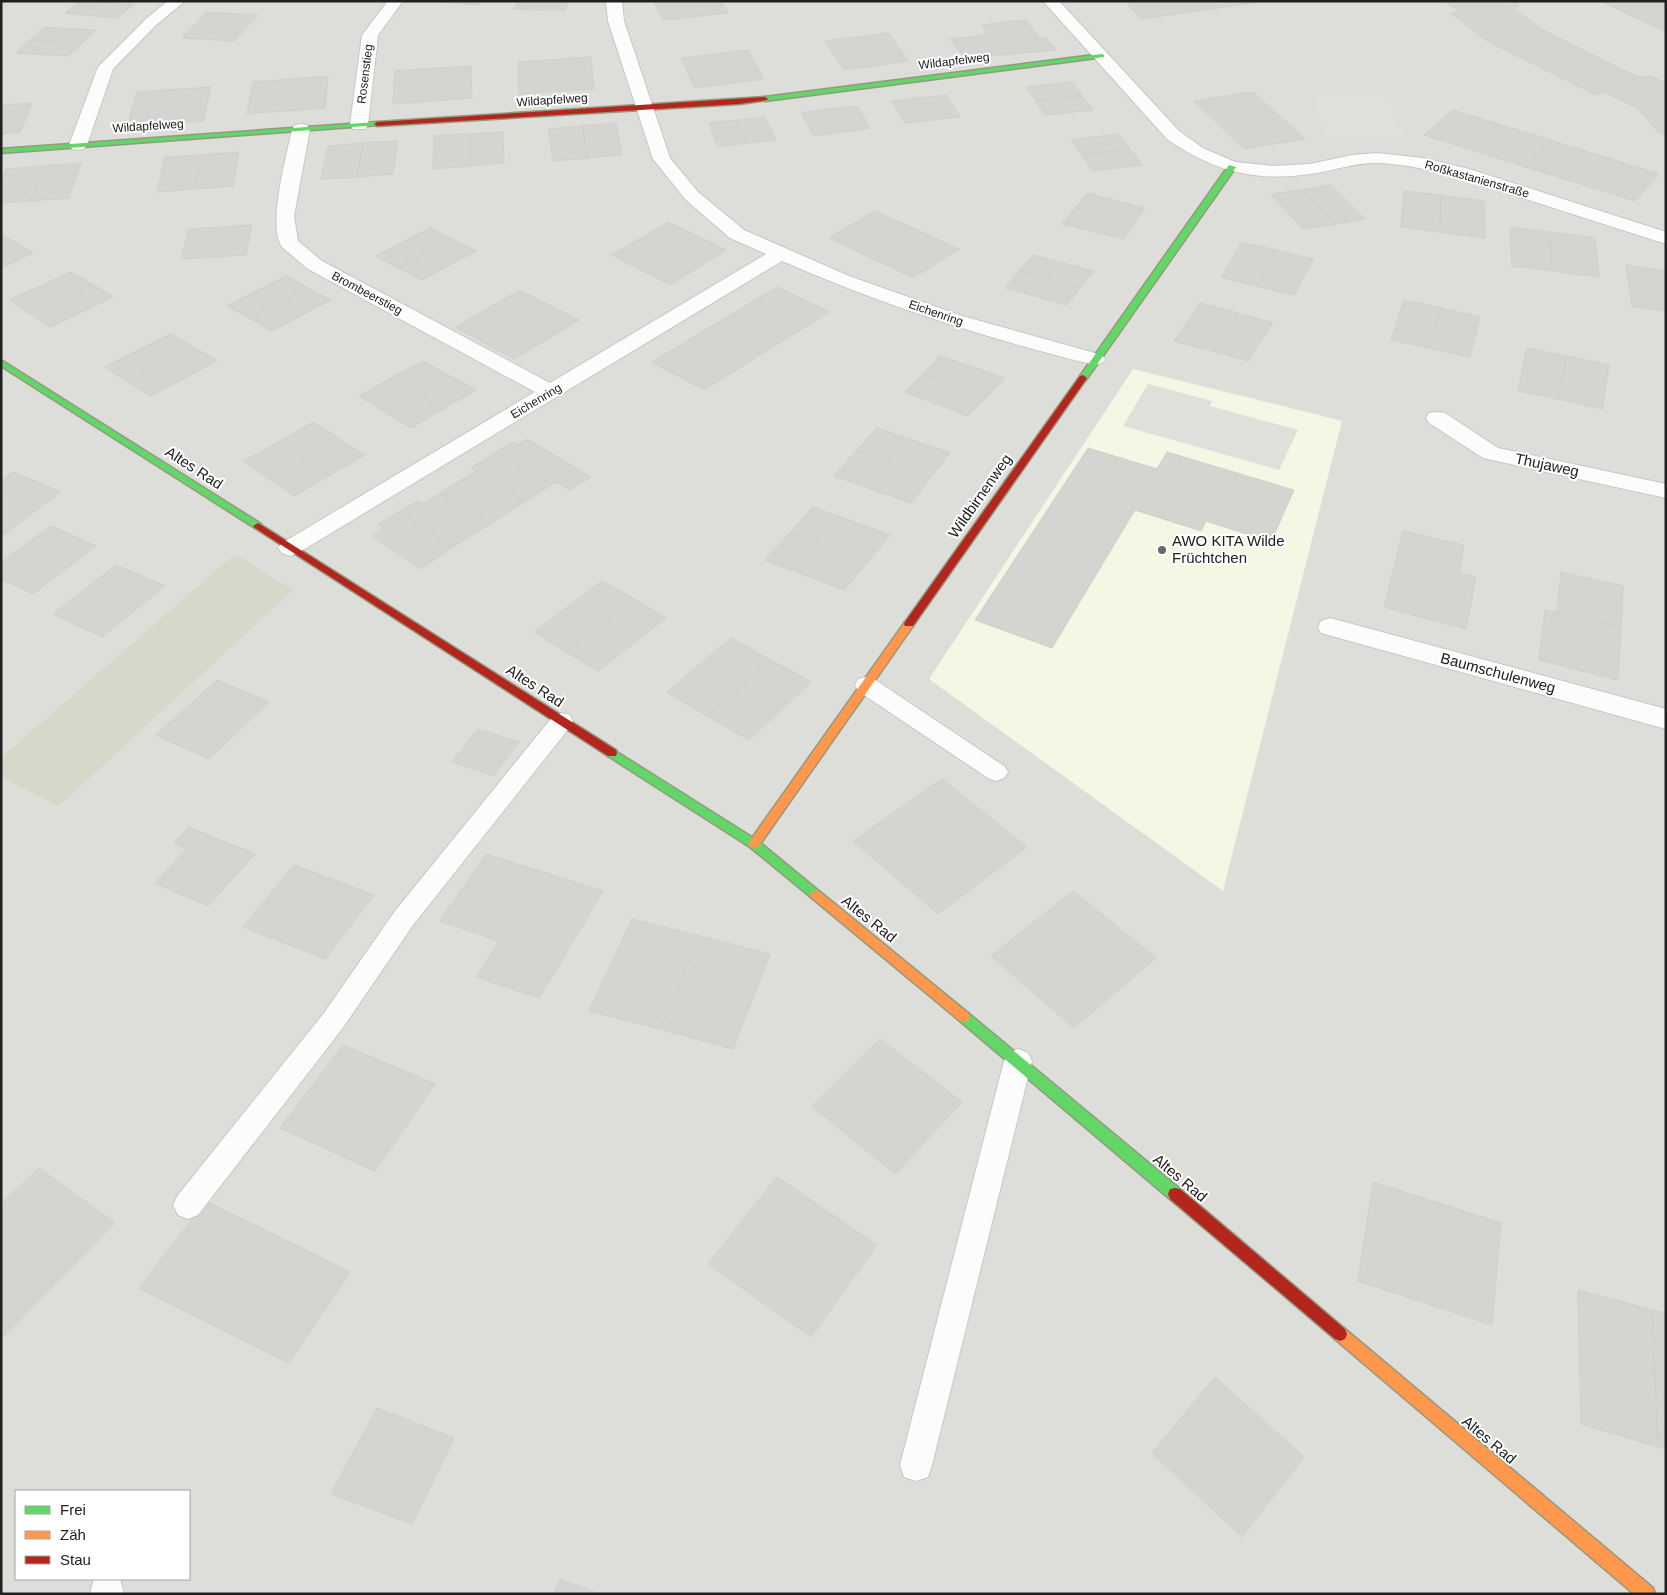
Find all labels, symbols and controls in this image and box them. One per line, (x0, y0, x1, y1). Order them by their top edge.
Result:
street label: Rosenstieg (354, 43, 376, 105)
street label: Wildapfelweg (918, 50, 990, 72)
street label: Wildapfelweg (516, 91, 588, 109)
street label: Wildapfelweg (112, 117, 184, 135)
street label: Roßkastanienstraße (1423, 157, 1531, 201)
street label: Brombeerstieg (329, 268, 405, 318)
street label: Eichenring (907, 297, 965, 329)
street label: Eichenring (508, 380, 564, 422)
street label: Altes Rad (162, 443, 226, 492)
street label: Thujaweg (1514, 449, 1581, 480)
street label: Wildbirnenweg (944, 451, 1015, 541)
place label: AWO KITA Wilde Früchtchen (1172, 532, 1285, 566)
marker: AWO KITA Wilde Früchtchen (1156, 544, 1168, 556)
street label: Baumschulenweg (1439, 649, 1558, 696)
street label: Altes Rad (503, 661, 567, 710)
street label: Altes Rad (839, 892, 900, 946)
street label: Altes Rad (1150, 1150, 1211, 1205)
street label: Altes Rad (1459, 1412, 1520, 1467)
legend (15, 1490, 190, 1580)
text: Frei (60, 1501, 86, 1518)
text: Zäh (60, 1526, 86, 1543)
text: Stau (60, 1551, 91, 1568)

